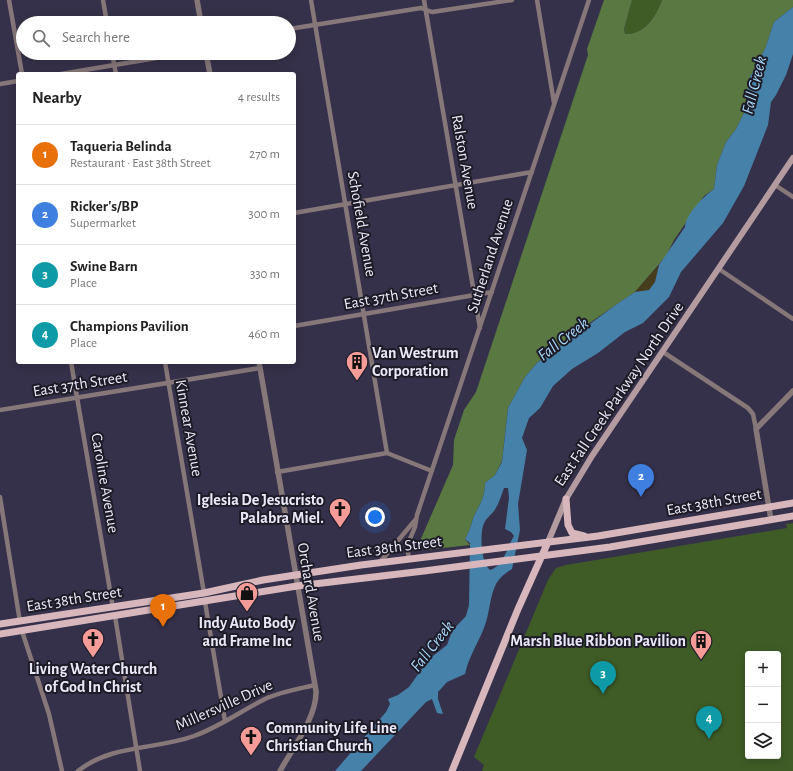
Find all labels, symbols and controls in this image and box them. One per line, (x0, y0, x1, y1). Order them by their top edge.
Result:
search box (16, 16, 296, 60)
icon: search (30, 27, 52, 49)
text: Search here (62, 30, 130, 45)
water label: Fall Creek (739, 54, 769, 116)
text: Nearby (32, 89, 82, 106)
text: 4 results (238, 91, 280, 104)
street label: Ralston Avenue (449, 113, 481, 211)
text: Taqueria Belinda (70, 139, 172, 154)
text: 1 (43, 148, 47, 161)
text: 270 m (249, 148, 280, 161)
text: Restaurant · East 38th Street (70, 157, 211, 170)
street label: Schofield Avenue (345, 170, 379, 278)
street label: Sutherland Avenue (464, 197, 516, 315)
text: Ricker's/BP (70, 199, 138, 214)
text: 2 (42, 208, 48, 221)
text: 300 m (248, 208, 280, 221)
text: Supermarket (70, 217, 136, 230)
text: Swine Barn (70, 259, 138, 274)
text: 3 (42, 268, 48, 281)
text: 330 m (250, 268, 280, 281)
text: Place (70, 277, 97, 290)
street label: East 37th Street (343, 280, 439, 312)
street label: East Fall Creek Parkway North Drive (551, 299, 688, 490)
water label: Fall Creek (534, 314, 592, 364)
text: Champions Pavilion (70, 319, 189, 334)
text: 4 (42, 328, 48, 341)
text: 460 m (248, 328, 280, 341)
text: Place (70, 337, 97, 350)
place label: Van Westrum Corporation (372, 345, 459, 379)
building icon: Van Westrum Corporation (344, 349, 370, 382)
street label: East 37th Street (32, 369, 128, 399)
street label: Kinnear Avenue (173, 378, 205, 478)
street label: Caroline Avenue (88, 432, 122, 534)
pin: 2 (628, 464, 654, 497)
street label: East 38th Street (665, 486, 763, 518)
place label: Iglesia De Jesucristo Palabra Miel. (197, 492, 324, 526)
church icon: Iglesia De Jesucristo Palabra Miel. (327, 496, 353, 529)
your location (365, 507, 385, 527)
street label: East 38th Street (345, 533, 443, 561)
street label: Orchard Avenue (294, 541, 328, 643)
shop icon: Indy Auto Body and Frame Inc (234, 580, 260, 613)
street label: East 38th Street (25, 584, 123, 614)
pin: 1 (150, 594, 176, 627)
place label: Indy Auto Body and Frame Inc (199, 615, 296, 649)
water label: Fall Creek (407, 617, 457, 675)
church icon: Living Water Church of God In Christ (80, 626, 106, 659)
building icon: Marsh Blue Ribbon Pavilion (688, 628, 714, 661)
place label: Marsh Blue Ribbon Pavilion (510, 633, 686, 649)
map controls (745, 651, 781, 759)
button: + (745, 651, 781, 687)
place label: Living Water Church of God In Christ (29, 661, 157, 695)
pin: 3 (590, 661, 616, 694)
street label: Millersville Drive (173, 676, 275, 734)
button: − (745, 687, 781, 723)
pin: 4 (696, 706, 722, 739)
place label: Community Life Line Christian Church (266, 720, 397, 754)
button: layers (745, 723, 781, 759)
church icon: Community Life Line Christian Church (238, 724, 264, 757)

